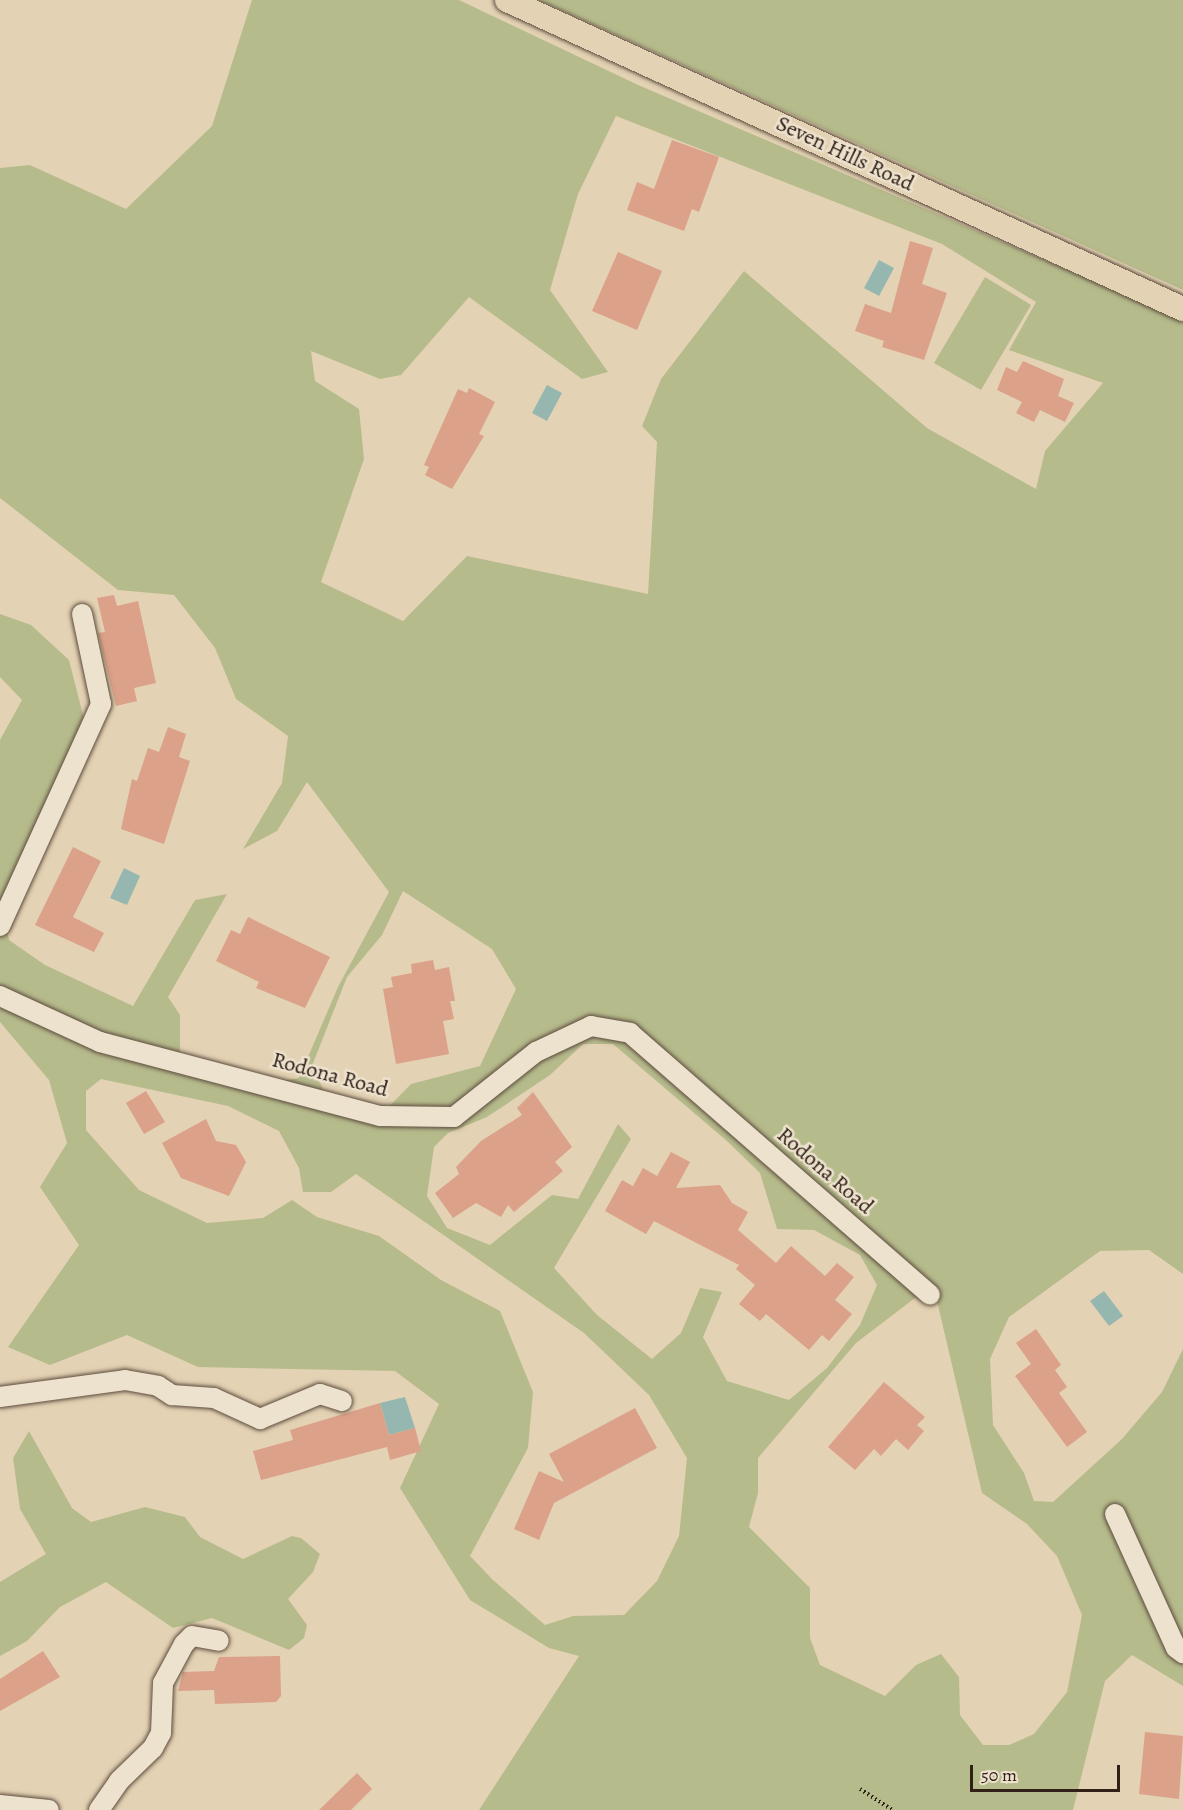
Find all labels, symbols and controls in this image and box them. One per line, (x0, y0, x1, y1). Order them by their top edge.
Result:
street label: Seven Hills Road (772, 111, 918, 197)
street label: Rodona Road (269, 1047, 391, 1103)
street label: Rodona Road (771, 1122, 879, 1220)
scale bar (973, 1753, 1123, 1791)
text: 50 m (981, 1763, 1017, 1787)

